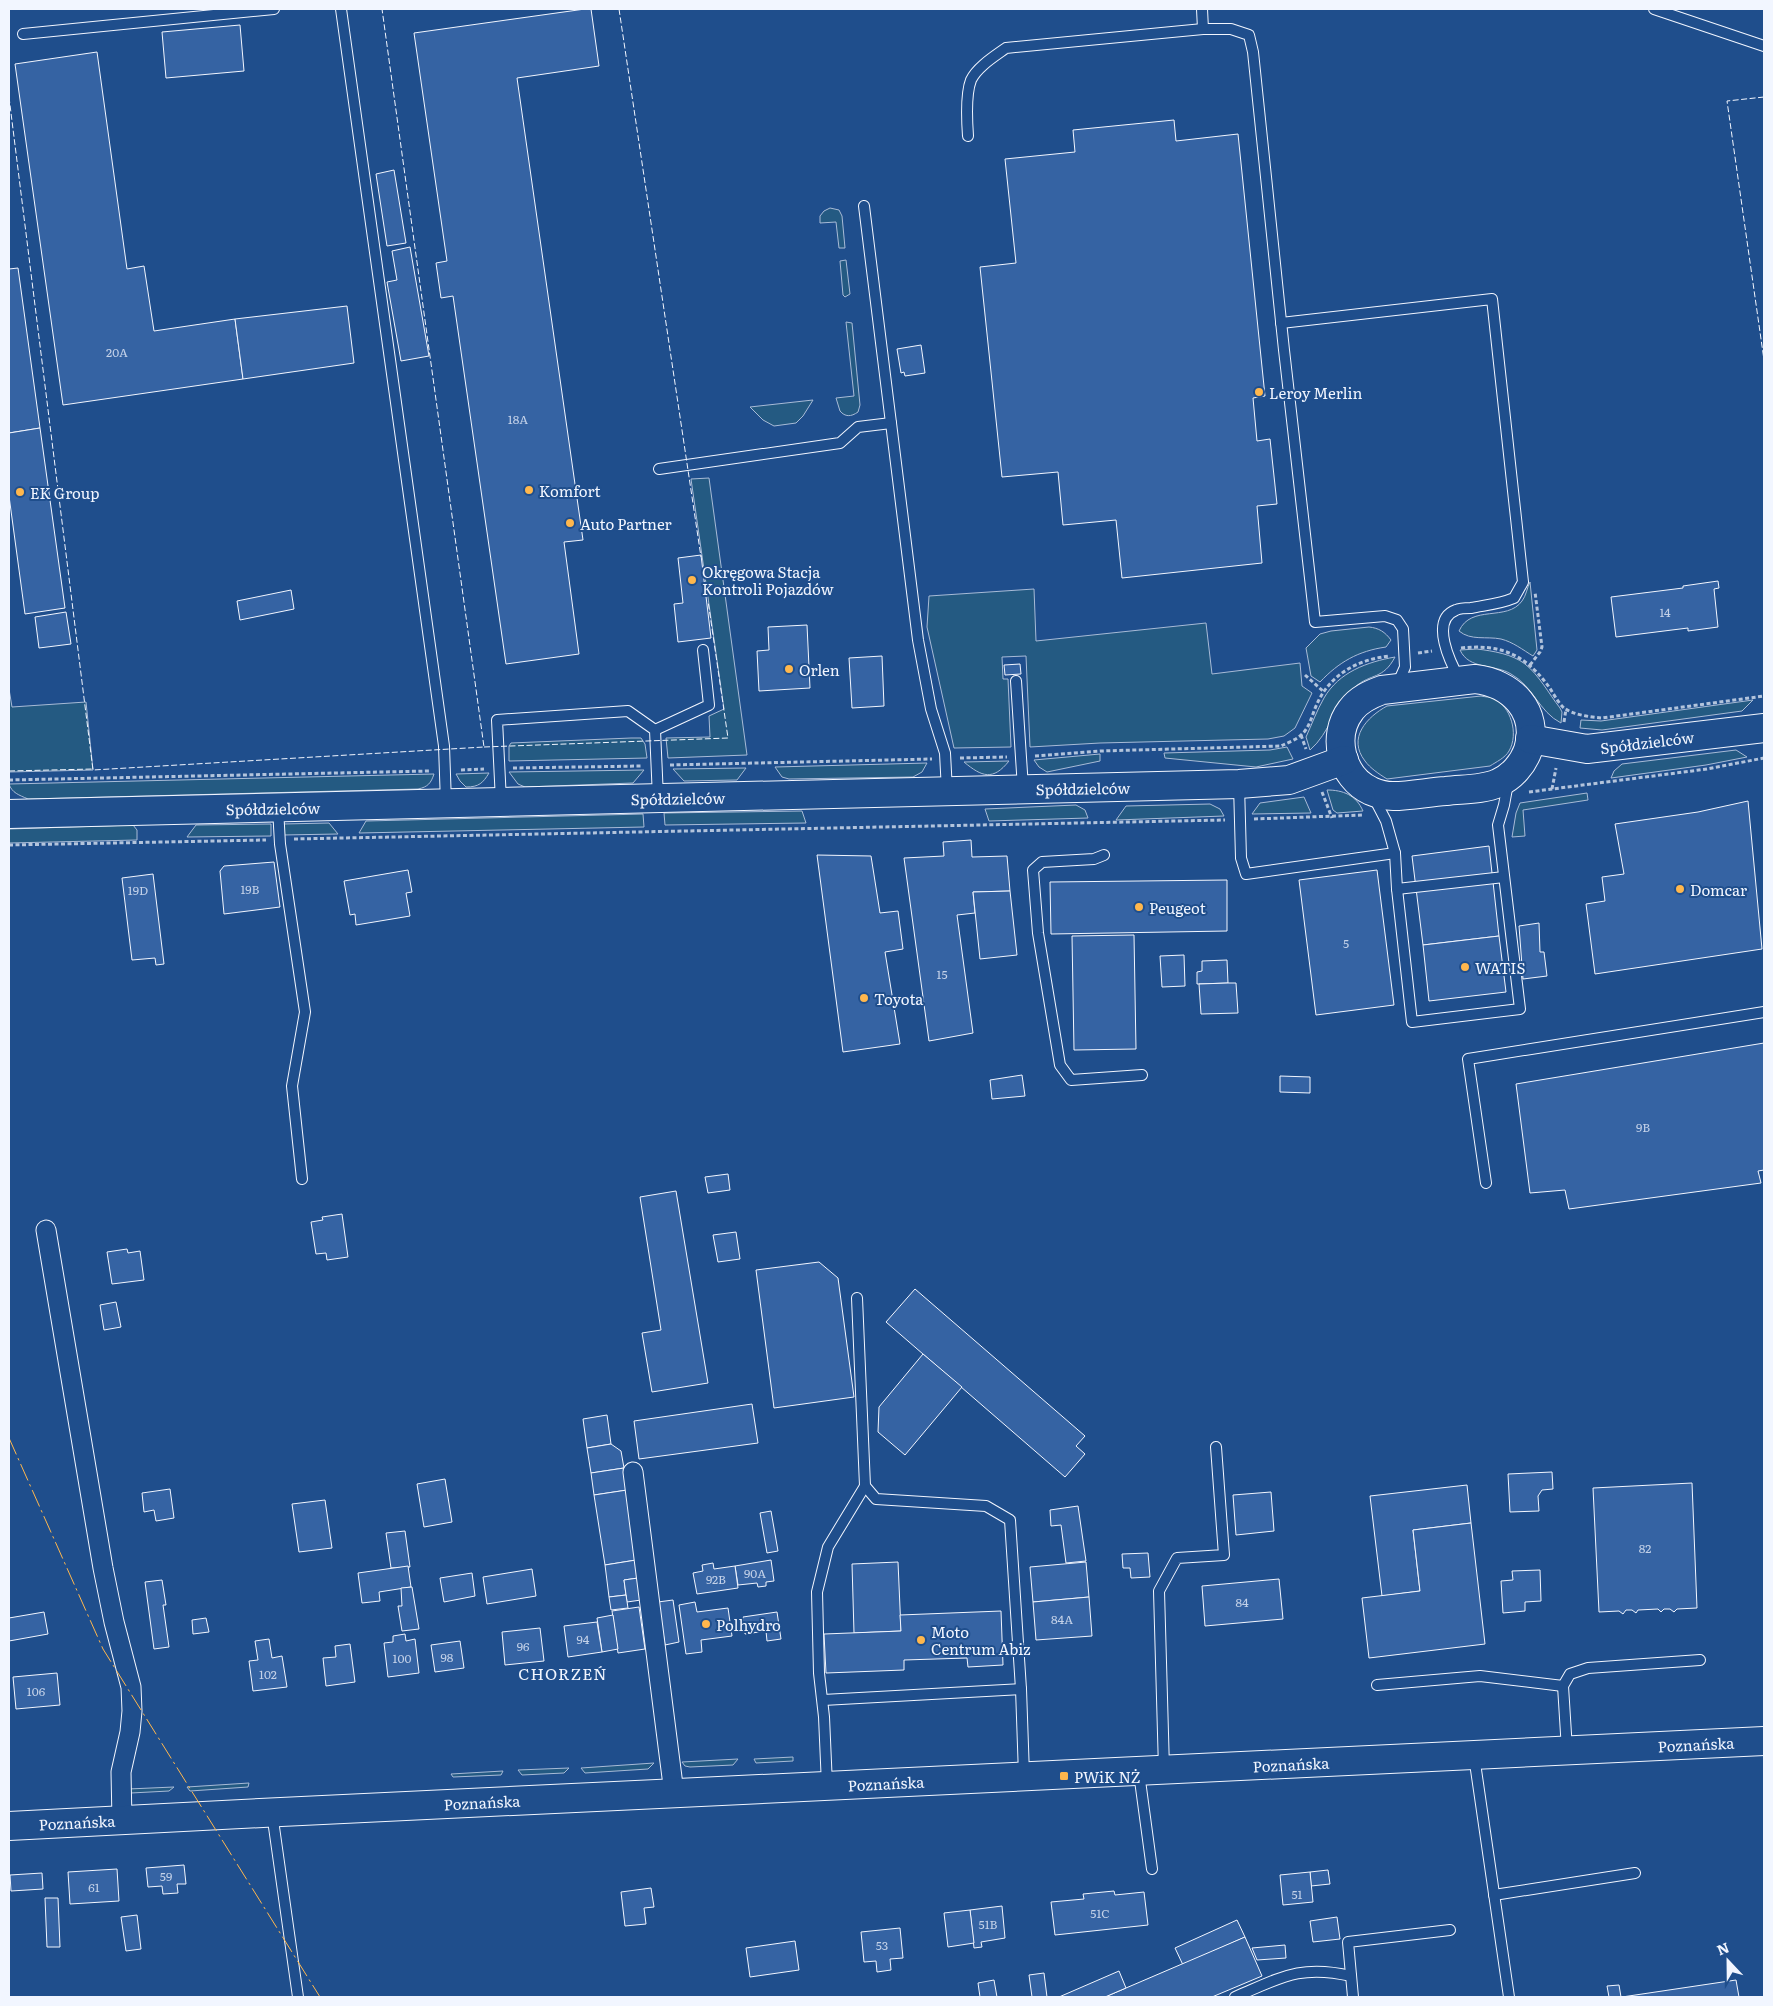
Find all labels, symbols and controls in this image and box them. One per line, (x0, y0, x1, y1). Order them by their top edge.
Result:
house number: 20A (106, 343, 128, 361)
place label: Leroy Merlin (1269, 381, 1363, 404)
marker: Leroy Merlin (1253, 386, 1265, 398)
house number: 18A (508, 410, 528, 428)
place label: Komfort (539, 479, 601, 502)
place label: EK Group (30, 481, 100, 504)
marker: Komfort (523, 484, 535, 496)
marker: EK Group (14, 486, 26, 498)
place label: Auto Partner (580, 512, 672, 535)
marker: Auto Partner (564, 517, 576, 529)
place label: Okręgowa Stacja Kontroli Pojazdów (702, 560, 834, 600)
marker: Okręgowa Stacja Kontroli Pojazdów (686, 574, 698, 586)
house number: 14 (1659, 603, 1671, 621)
place label: Orlen (799, 658, 840, 681)
marker: Orlen (783, 663, 795, 675)
street label: Spółdzielców (1599, 725, 1695, 759)
street label: Spółdzielców (1036, 776, 1131, 800)
street label: Spółdzielców (631, 786, 726, 810)
street label: Spółdzielców (226, 796, 321, 820)
place label: Domcar (1690, 878, 1747, 901)
house number: 19B (240, 880, 260, 898)
house number: 19D (128, 881, 148, 899)
marker: Domcar (1674, 883, 1686, 895)
place label: Peugeot (1149, 896, 1206, 919)
marker: Peugeot (1133, 901, 1145, 913)
house number: 5 (1343, 934, 1349, 952)
place label: WATIS (1475, 956, 1525, 979)
marker: WATIS (1459, 961, 1471, 973)
house number: 15 (937, 965, 947, 983)
place label: Toyota (874, 987, 924, 1010)
marker: Toyota (858, 992, 870, 1004)
house number: 9B (1636, 1118, 1650, 1136)
house number: 82 (1639, 1539, 1651, 1557)
house number: 90A (744, 1564, 766, 1582)
house number: 92B (706, 1570, 726, 1588)
house number: 84 (1235, 1593, 1249, 1611)
house number: 84A (1051, 1610, 1073, 1628)
place label: Polhydro (716, 1613, 781, 1636)
marker: Polhydro (700, 1618, 712, 1630)
place label: Moto Centrum Abiz (931, 1620, 1031, 1660)
house number: 94 (577, 1630, 590, 1648)
marker: Moto Centrum Abiz (915, 1634, 927, 1646)
house number: 96 (517, 1637, 530, 1655)
house number: 98 (441, 1648, 454, 1666)
house number: 100 (393, 1649, 411, 1667)
district label: CHORZEŃ (518, 1661, 608, 1685)
house number: 102 (259, 1665, 277, 1683)
house number: 106 (27, 1682, 46, 1700)
street label: Poznańska (1657, 1730, 1736, 1757)
street label: Poznańska (1252, 1750, 1331, 1777)
place label: PWiK NŻ (1074, 1765, 1141, 1788)
street label: Poznańska (847, 1769, 926, 1796)
marker: PWiK NŻ (1058, 1770, 1070, 1782)
street label: Poznańska (443, 1788, 522, 1815)
street label: Poznańska (38, 1808, 117, 1835)
house number: 59 (160, 1867, 172, 1885)
house number: 61 (88, 1878, 100, 1896)
house number: 51 (1292, 1885, 1303, 1903)
house number: 51C (1090, 1904, 1110, 1922)
house number: 51B (979, 1915, 998, 1933)
house number: 53 (876, 1936, 888, 1954)
north arrow (1703, 1936, 1753, 1986)
text: N (1714, 1936, 1732, 1959)

